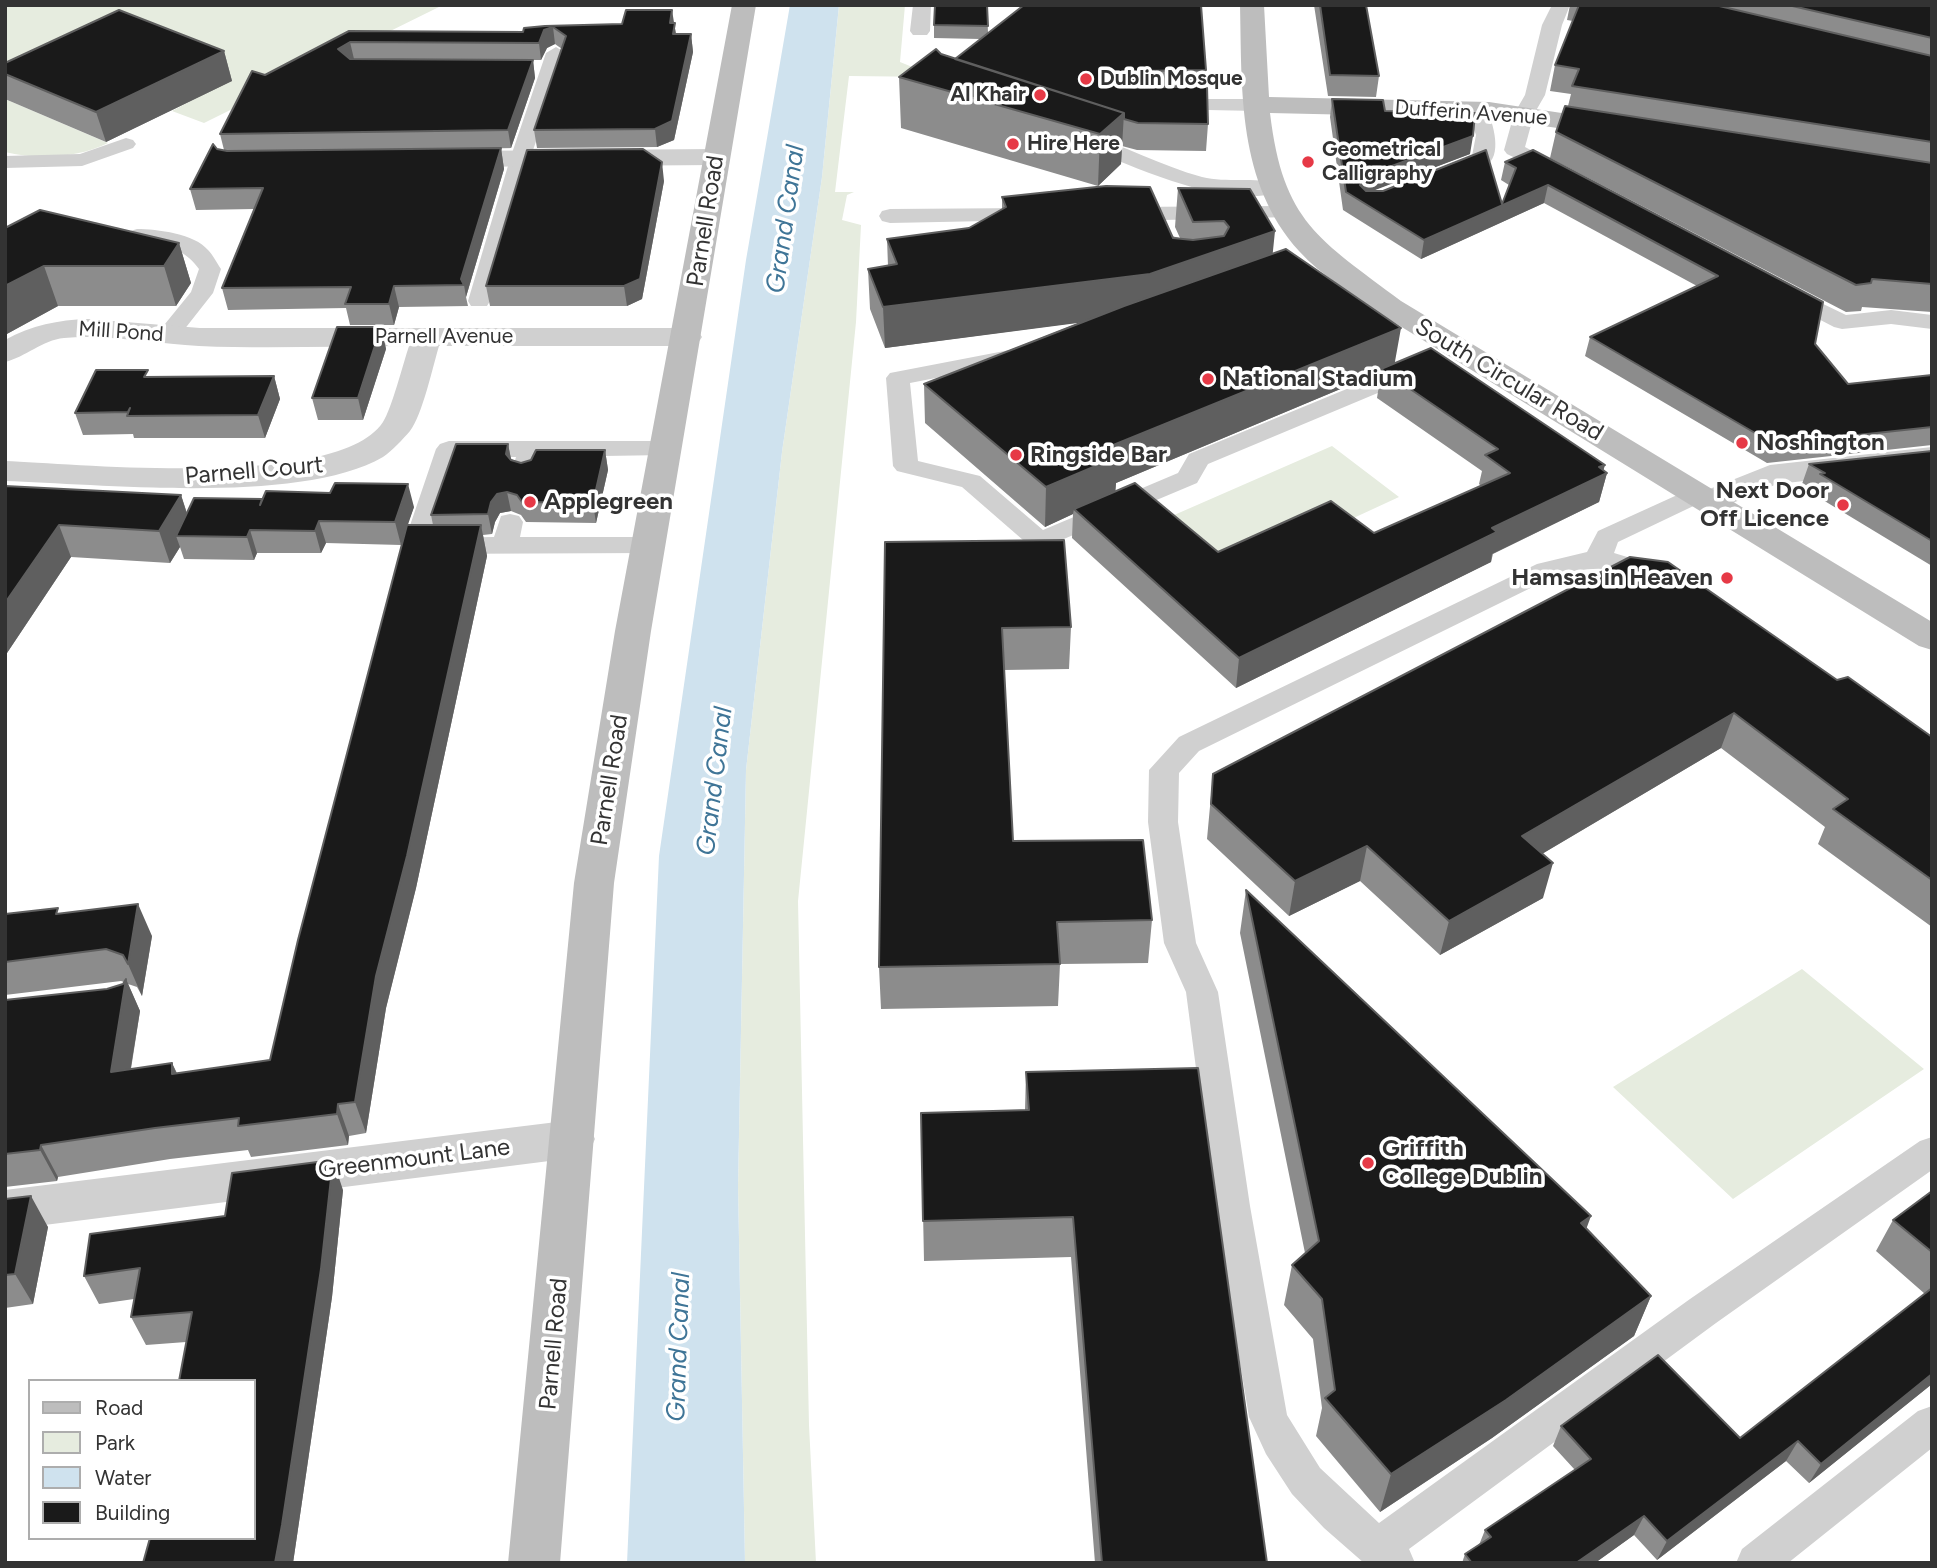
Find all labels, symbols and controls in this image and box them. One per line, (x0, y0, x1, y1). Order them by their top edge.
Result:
place label: Dublin Mosque (1100, 66, 1243, 92)
marker: Dublin Mosque (1078, 71, 1094, 87)
place label: Al Khair (950, 82, 1026, 108)
marker: Al Khair (1032, 87, 1048, 103)
street label: Dufferin Avenue (1394, 95, 1548, 131)
place label: Hire Here (1027, 131, 1120, 157)
marker: Hire Here (1005, 136, 1021, 152)
place label: Geometrical Calligraphy (1322, 137, 1441, 187)
water label: Grand Canal (760, 143, 812, 295)
street label: Parnell Road (681, 153, 731, 289)
marker: Geometrical Calligraphy (1300, 154, 1316, 170)
street label: South Circular Road (1410, 312, 1608, 448)
street label: Mill Pond (78, 316, 164, 348)
street label: Parnell Avenue (375, 324, 513, 350)
place label: National Stadium (1222, 365, 1413, 393)
marker: National Stadium (1200, 371, 1216, 387)
place label: Noshington (1756, 429, 1885, 457)
marker: Noshington (1734, 435, 1750, 451)
place label: Ringside Bar (1030, 441, 1167, 469)
marker: Ringside Bar (1008, 447, 1024, 463)
street label: Parnell Court (184, 451, 324, 491)
place label: Next Door Off Licence (1700, 477, 1829, 533)
place label: Applegreen (544, 488, 673, 516)
marker: Applegreen (522, 494, 538, 510)
marker: Next Door Off Licence (1835, 497, 1851, 513)
place label: Hamsas in Heaven (1511, 564, 1713, 592)
marker: Hamsas in Heaven (1719, 570, 1735, 586)
water label: Grand Canal (690, 705, 740, 857)
street label: Parnell Road (585, 712, 635, 848)
street label: Greenmount Lane (316, 1133, 512, 1185)
place label: Griffith College Dublin (1382, 1135, 1542, 1191)
marker: Griffith College Dublin (1360, 1155, 1376, 1171)
water label: Grand Canal (661, 1272, 697, 1422)
street label: Parnell Road (534, 1277, 574, 1411)
legend (28, 1379, 256, 1540)
text: Road (95, 1395, 143, 1420)
text: Park (95, 1430, 135, 1455)
text: Water (95, 1465, 151, 1490)
text: Building (95, 1500, 170, 1525)

